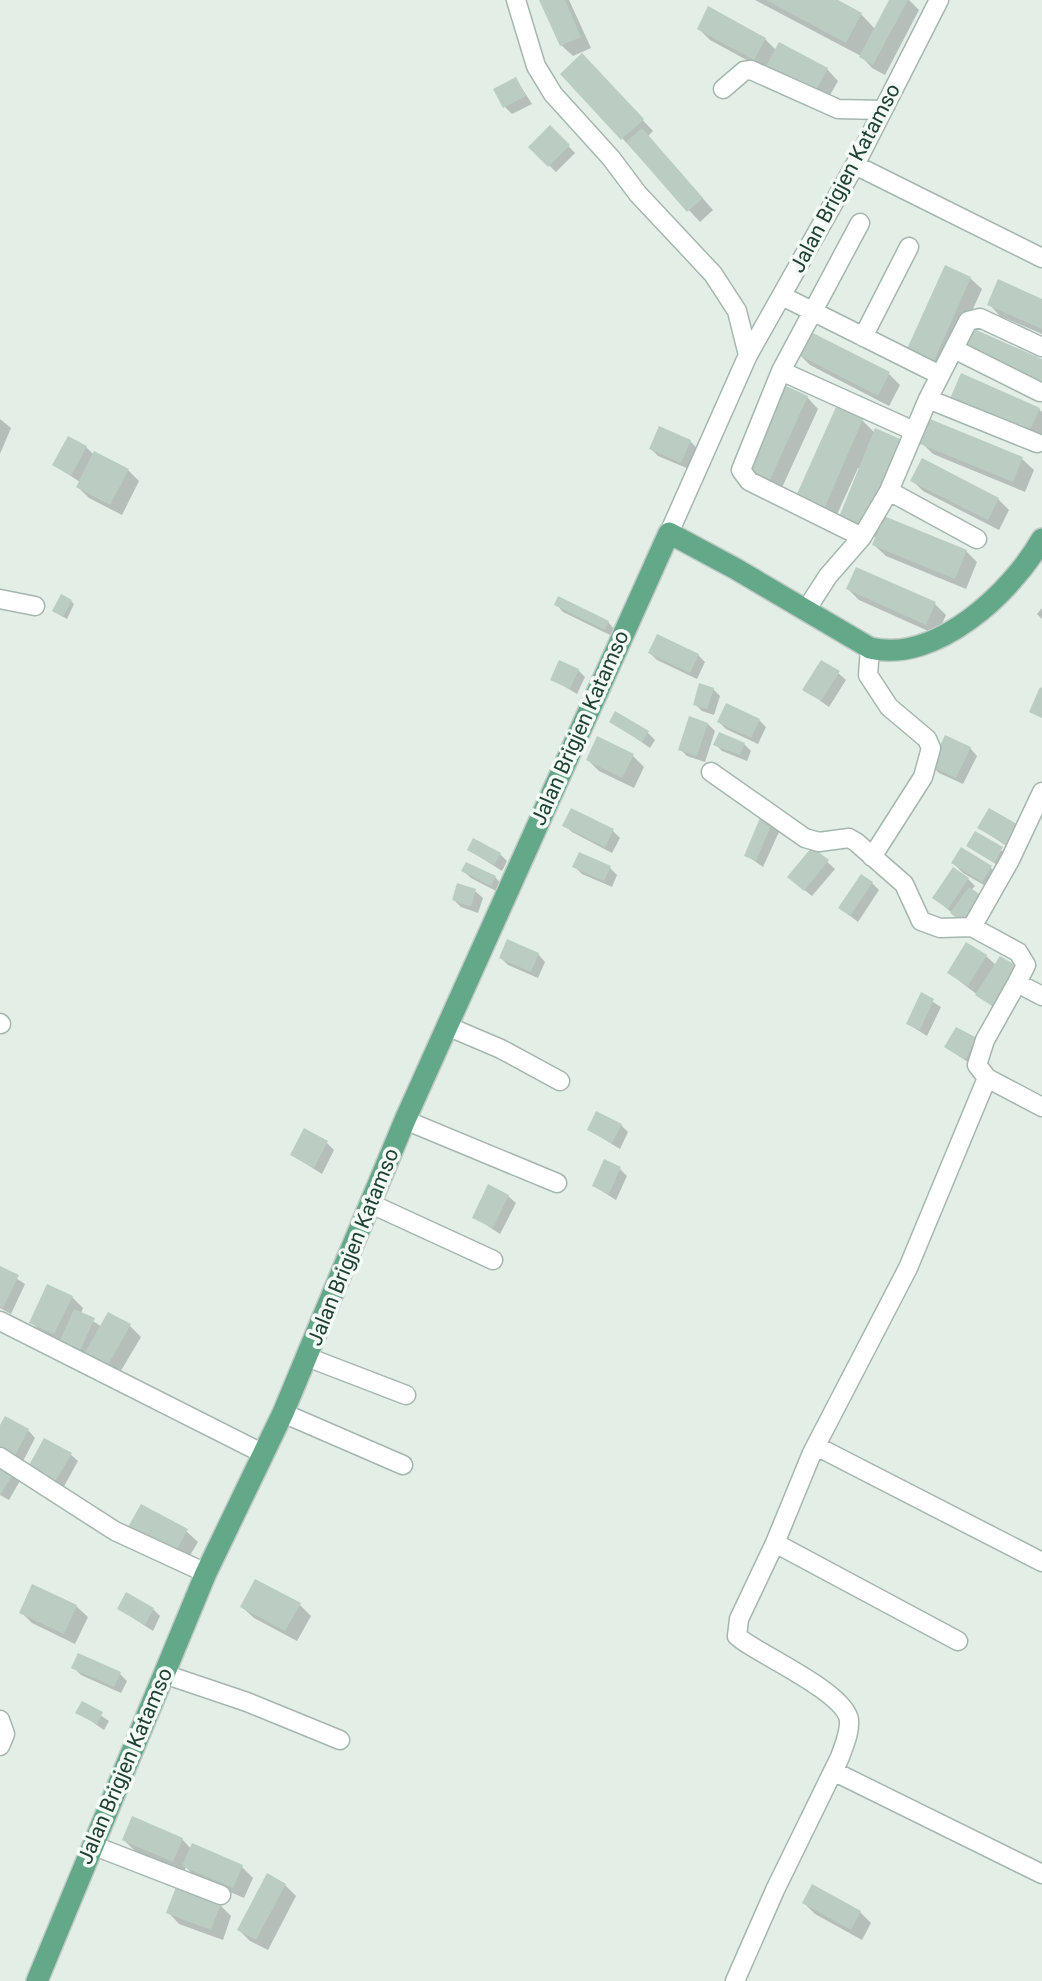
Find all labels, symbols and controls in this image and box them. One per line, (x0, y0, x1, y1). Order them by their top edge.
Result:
street label: Jalan Brigjen Katamso (785, 79, 905, 277)
street label: Jalan Brigjen Katamso (526, 627, 634, 829)
street label: Jalan Brigjen Katamso (302, 1145, 404, 1349)
street label: Jalan Brigjen Katamso (73, 1664, 177, 1868)

